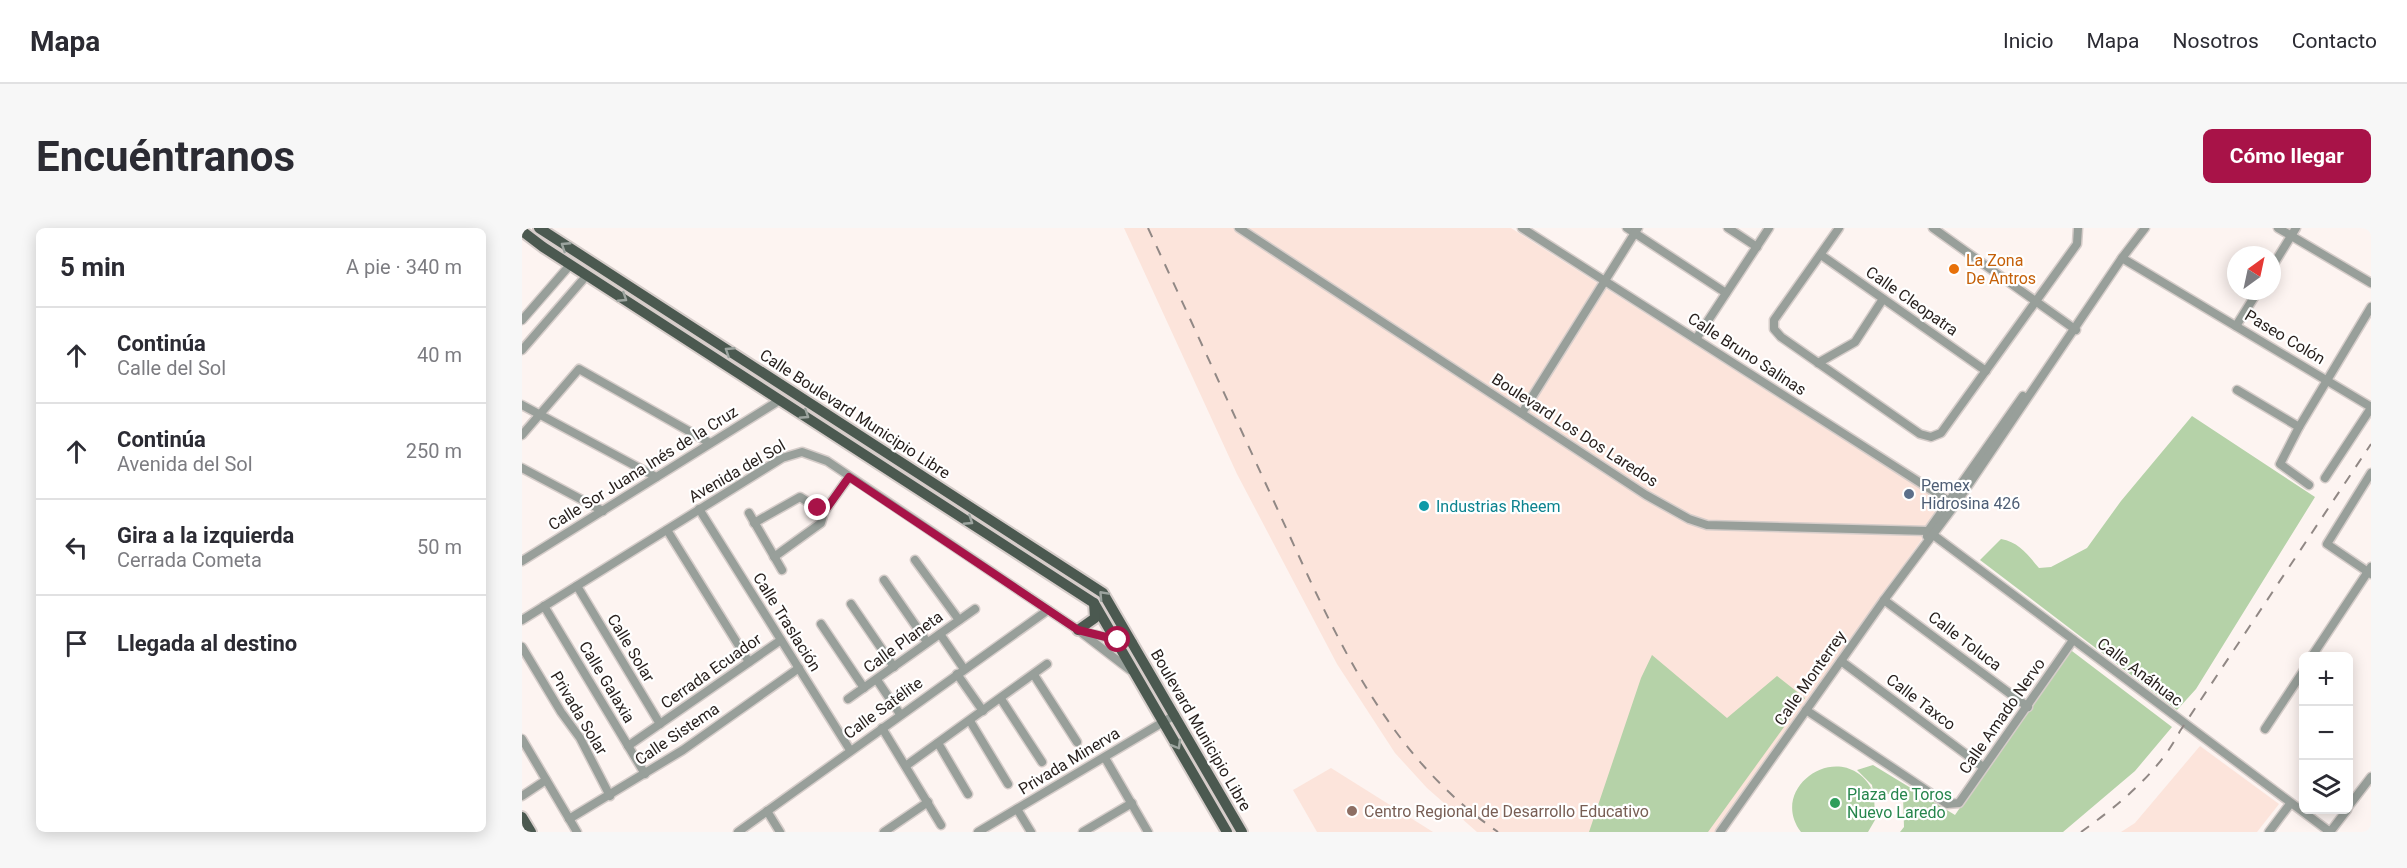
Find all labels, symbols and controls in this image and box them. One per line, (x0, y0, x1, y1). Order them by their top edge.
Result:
text: Mapa (30, 25, 100, 58)
text: Inicio (2003, 29, 2053, 53)
text: Mapa (2086, 29, 2139, 53)
text: Nosotros (2172, 29, 2259, 53)
text: Contacto (2292, 29, 2377, 53)
button: Cómo llegar (2203, 129, 2371, 183)
text: Encuéntranos (36, 132, 295, 181)
one-way arrow (561, 241, 571, 253)
north arrow (2227, 246, 2281, 300)
place label: La Zona De Antros (1966, 251, 2036, 288)
text: 5 min (60, 252, 125, 282)
text: A pie · 340 m (346, 255, 462, 279)
street label: Calle Cleopatra (1862, 262, 1962, 340)
marker: La Zona De Antros (1947, 262, 1961, 276)
one-way arrow (617, 291, 627, 303)
street label: Paseo Colón (2242, 306, 2328, 368)
street label: Calle Bruno Salinas (1684, 309, 1810, 399)
text: Continúa (117, 331, 206, 356)
icon: ahead (60, 339, 93, 372)
text: 40 m (417, 343, 462, 367)
street label: Calle Boulevard Municipio Libre (756, 345, 954, 483)
one-way arrow (725, 347, 736, 358)
text: Calle del Sol (117, 356, 226, 380)
street label: Boulevard Los Dos Laredos (1488, 369, 1662, 491)
street label: Calle Sor Juana Inés de la Cruz (545, 402, 741, 534)
one-way arrow (798, 408, 809, 419)
text: Continúa (117, 427, 206, 452)
icon: ahead (60, 435, 93, 468)
street label: Avenida del Sol (685, 436, 789, 506)
text: 250 m (406, 439, 462, 463)
text: Avenida del Sol (117, 452, 253, 476)
place label: Pemex Hidrosina 426 (1921, 476, 2020, 513)
marker: Pemex Hidrosina 426 (1902, 487, 1916, 501)
route end (804, 494, 830, 520)
place label: Industrias Rheem (1436, 497, 1560, 516)
marker: Industrias Rheem (1417, 499, 1431, 513)
one-way arrow (962, 513, 973, 524)
text: Gira a la izquierda (117, 523, 294, 548)
icon: left (60, 531, 93, 564)
text: 50 m (417, 535, 462, 559)
text: Cerrada Cometa (117, 548, 262, 572)
street label: Calle Traslación (749, 569, 825, 675)
one-way arrow (1099, 591, 1110, 602)
street label: Calle Planeta (860, 607, 946, 677)
street label: Calle Toluca (1925, 607, 2005, 675)
street label: Calle Solar (603, 611, 659, 686)
route start (1104, 626, 1130, 652)
street label: Calle Monterrey (1770, 626, 1850, 729)
icon: arrive (60, 627, 93, 660)
street label: Cerrada Ecuador (657, 629, 765, 713)
text: Llegada al destino (117, 631, 297, 656)
street label: Calle Anáhuac (2094, 634, 2186, 710)
street label: Calle Galaxia (575, 638, 639, 726)
street label: Boulevard Municipio Libre (1147, 646, 1255, 814)
map controls (2299, 652, 2353, 814)
button: + (2299, 652, 2353, 706)
street label: Calle Amado Nervo (1955, 654, 2049, 778)
street label: Privada Solar (547, 668, 612, 759)
street label: Calle Taxco (1883, 670, 1959, 734)
street label: Calle Satélite (840, 673, 926, 743)
street label: Calle Sistema (631, 699, 723, 769)
button: − (2299, 706, 2353, 760)
street label: Privada Minerva (1015, 723, 1123, 799)
one-way arrow (1170, 739, 1181, 749)
button: layers (2299, 760, 2353, 814)
place label: Plaza de Toros Nuevo Laredo (1847, 785, 1952, 822)
marker: Plaza de Toros Nuevo Laredo (1828, 796, 1842, 810)
place label: Centro Regional de Desarrollo Educativo (1364, 802, 1649, 821)
marker: Centro Regional de Desarrollo Educativo (1345, 804, 1359, 818)

